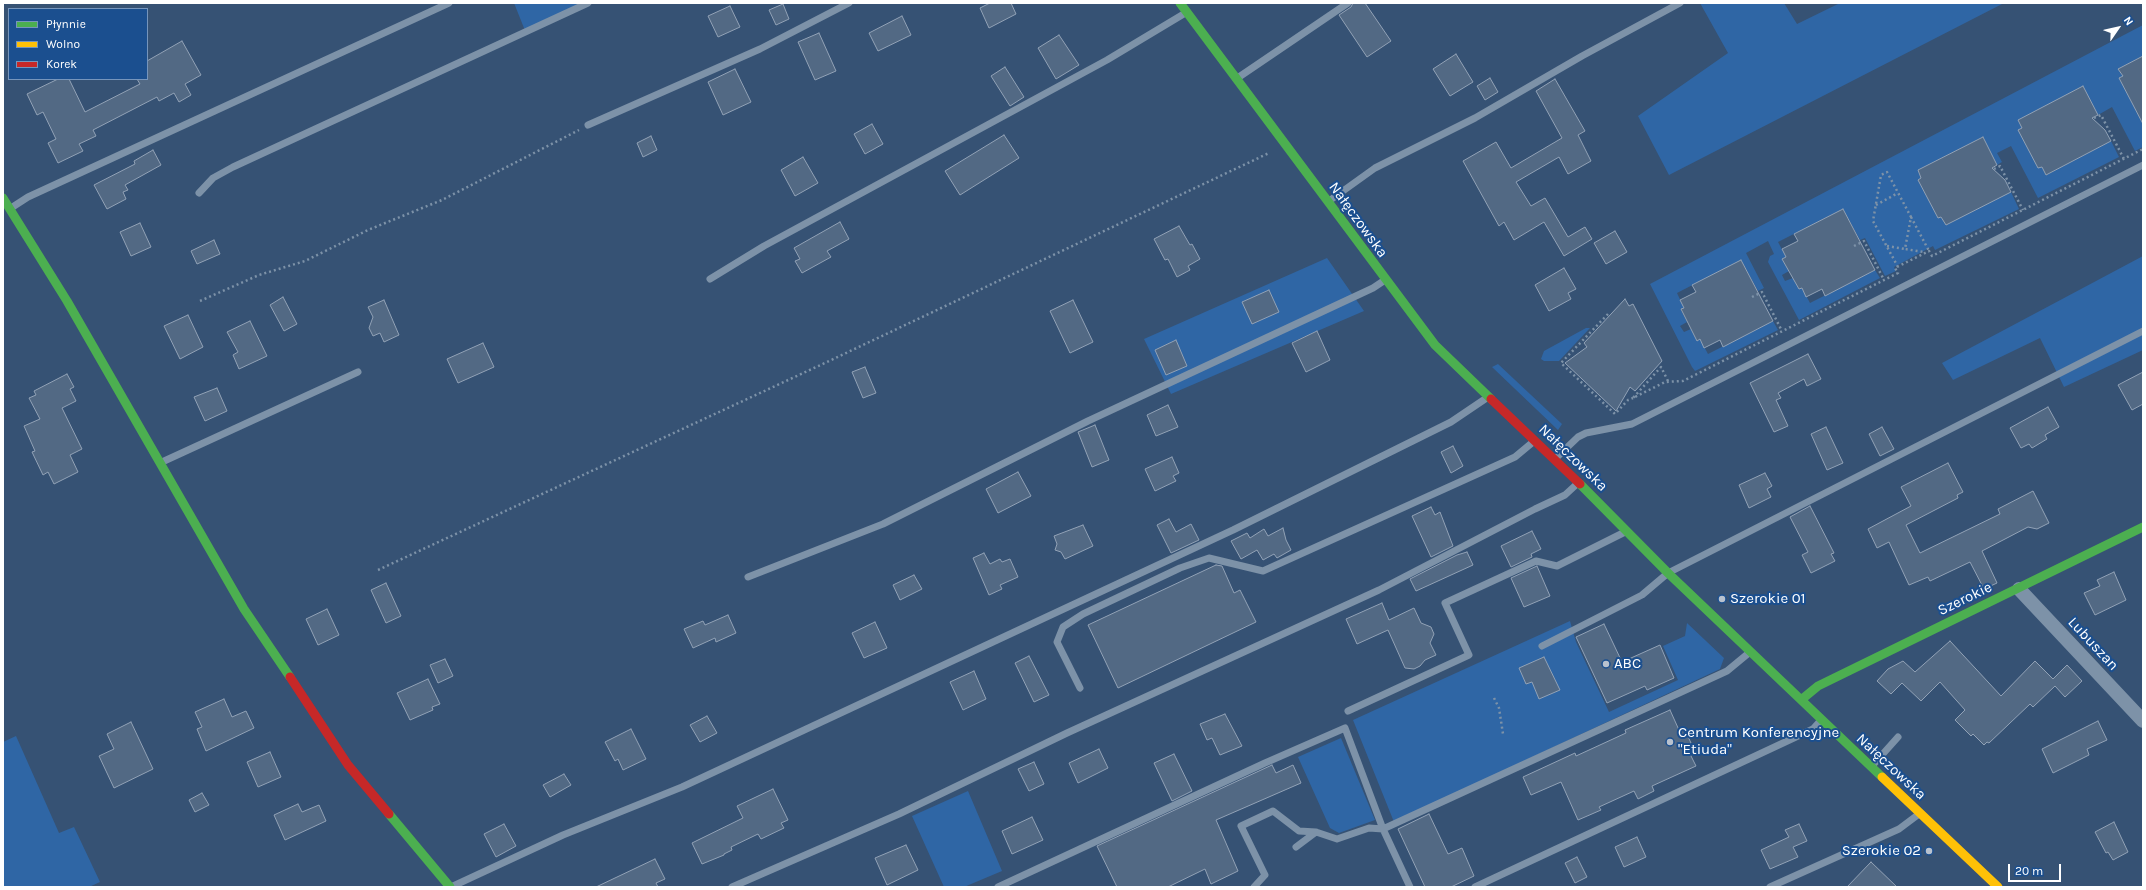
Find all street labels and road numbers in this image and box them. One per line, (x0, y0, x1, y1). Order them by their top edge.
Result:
street label: Nałęczowska (1325, 179, 1391, 261)
street label: Nałęczowska (1535, 421, 1611, 495)
street label: Szerokie (1935, 578, 1995, 620)
street label: Lubuszan (2064, 614, 2122, 674)
street label: Nałęczowska (1852, 730, 1930, 804)

